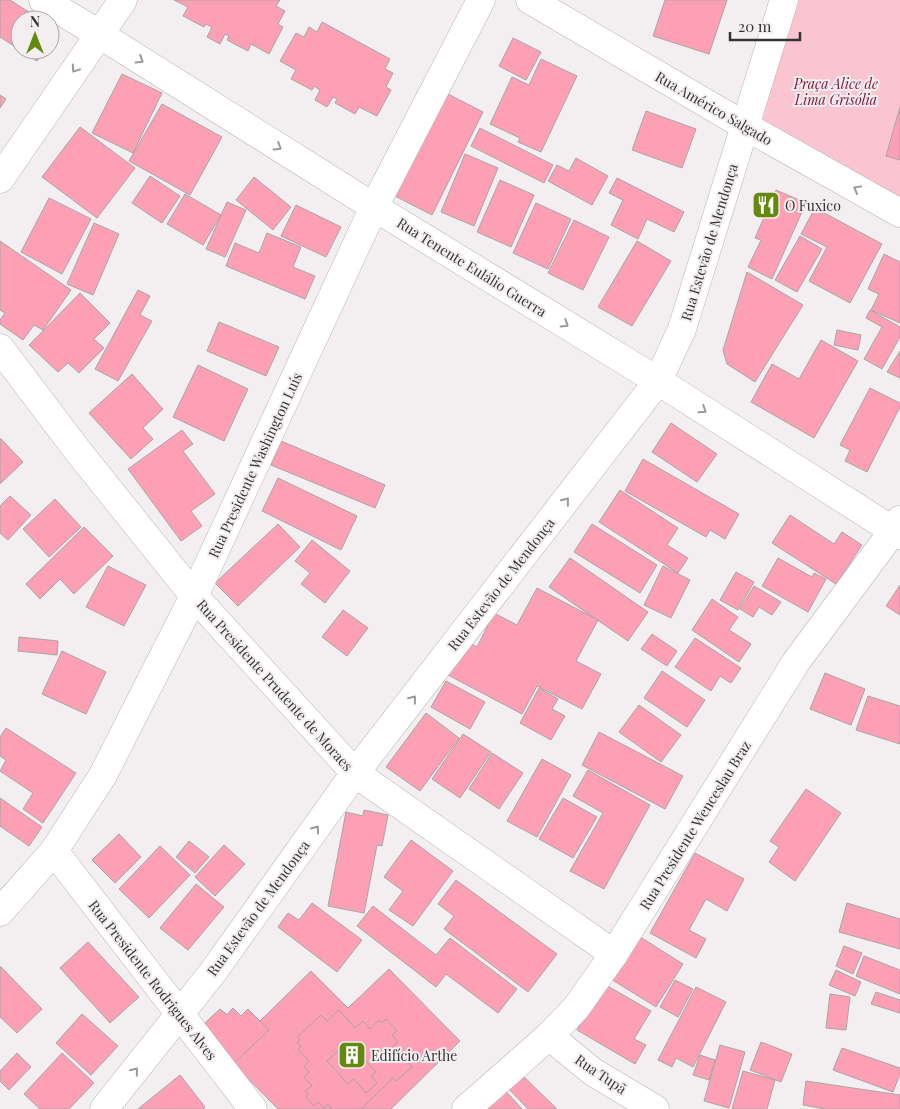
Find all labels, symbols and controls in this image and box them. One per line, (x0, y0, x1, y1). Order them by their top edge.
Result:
north arrow (10, 10, 60, 60)
scale bar (730, 10, 800, 42)
text: N (30, 12, 40, 31)
text: 20 m (738, 16, 772, 36)
one-way arrow (135, 54, 144, 64)
one-way arrow (72, 63, 81, 73)
street label: Rua Américo Salgado (652, 67, 776, 149)
park label: Praça Alice de Lima Grisólia (793, 74, 878, 109)
one-way arrow (272, 140, 281, 150)
street label: Rua Estevão de Mendonça (676, 161, 742, 323)
one-way arrow (854, 185, 863, 195)
restaurant icon: O Fuxico (751, 190, 781, 220)
place label: O Fuxico (785, 196, 841, 215)
street label: Rua Tenente Eulálio Guerra (394, 213, 550, 321)
one-way arrow (559, 318, 568, 327)
street label: Rua Presidente Washington Luís (204, 369, 306, 561)
one-way arrow (698, 403, 707, 413)
one-way arrow (560, 497, 569, 507)
street label: Rua Estevão de Mendonça (443, 514, 559, 654)
street label: Rua Presidente Prudente de Moraes (193, 595, 357, 775)
one-way arrow (407, 695, 416, 705)
street label: Rua Presidente Wenceslau Braz (635, 737, 755, 913)
one-way arrow (310, 825, 319, 835)
street label: Rua Estevão de Mendonça (202, 836, 314, 980)
street label: Rua Presidente Rodrigues Alves (85, 896, 221, 1064)
building icon: Edifício Arthe (337, 1040, 367, 1070)
place label: Edifício Arthe (371, 1046, 457, 1065)
street label: Rua Tupã (572, 1050, 630, 1098)
one-way arrow (129, 1068, 137, 1077)

